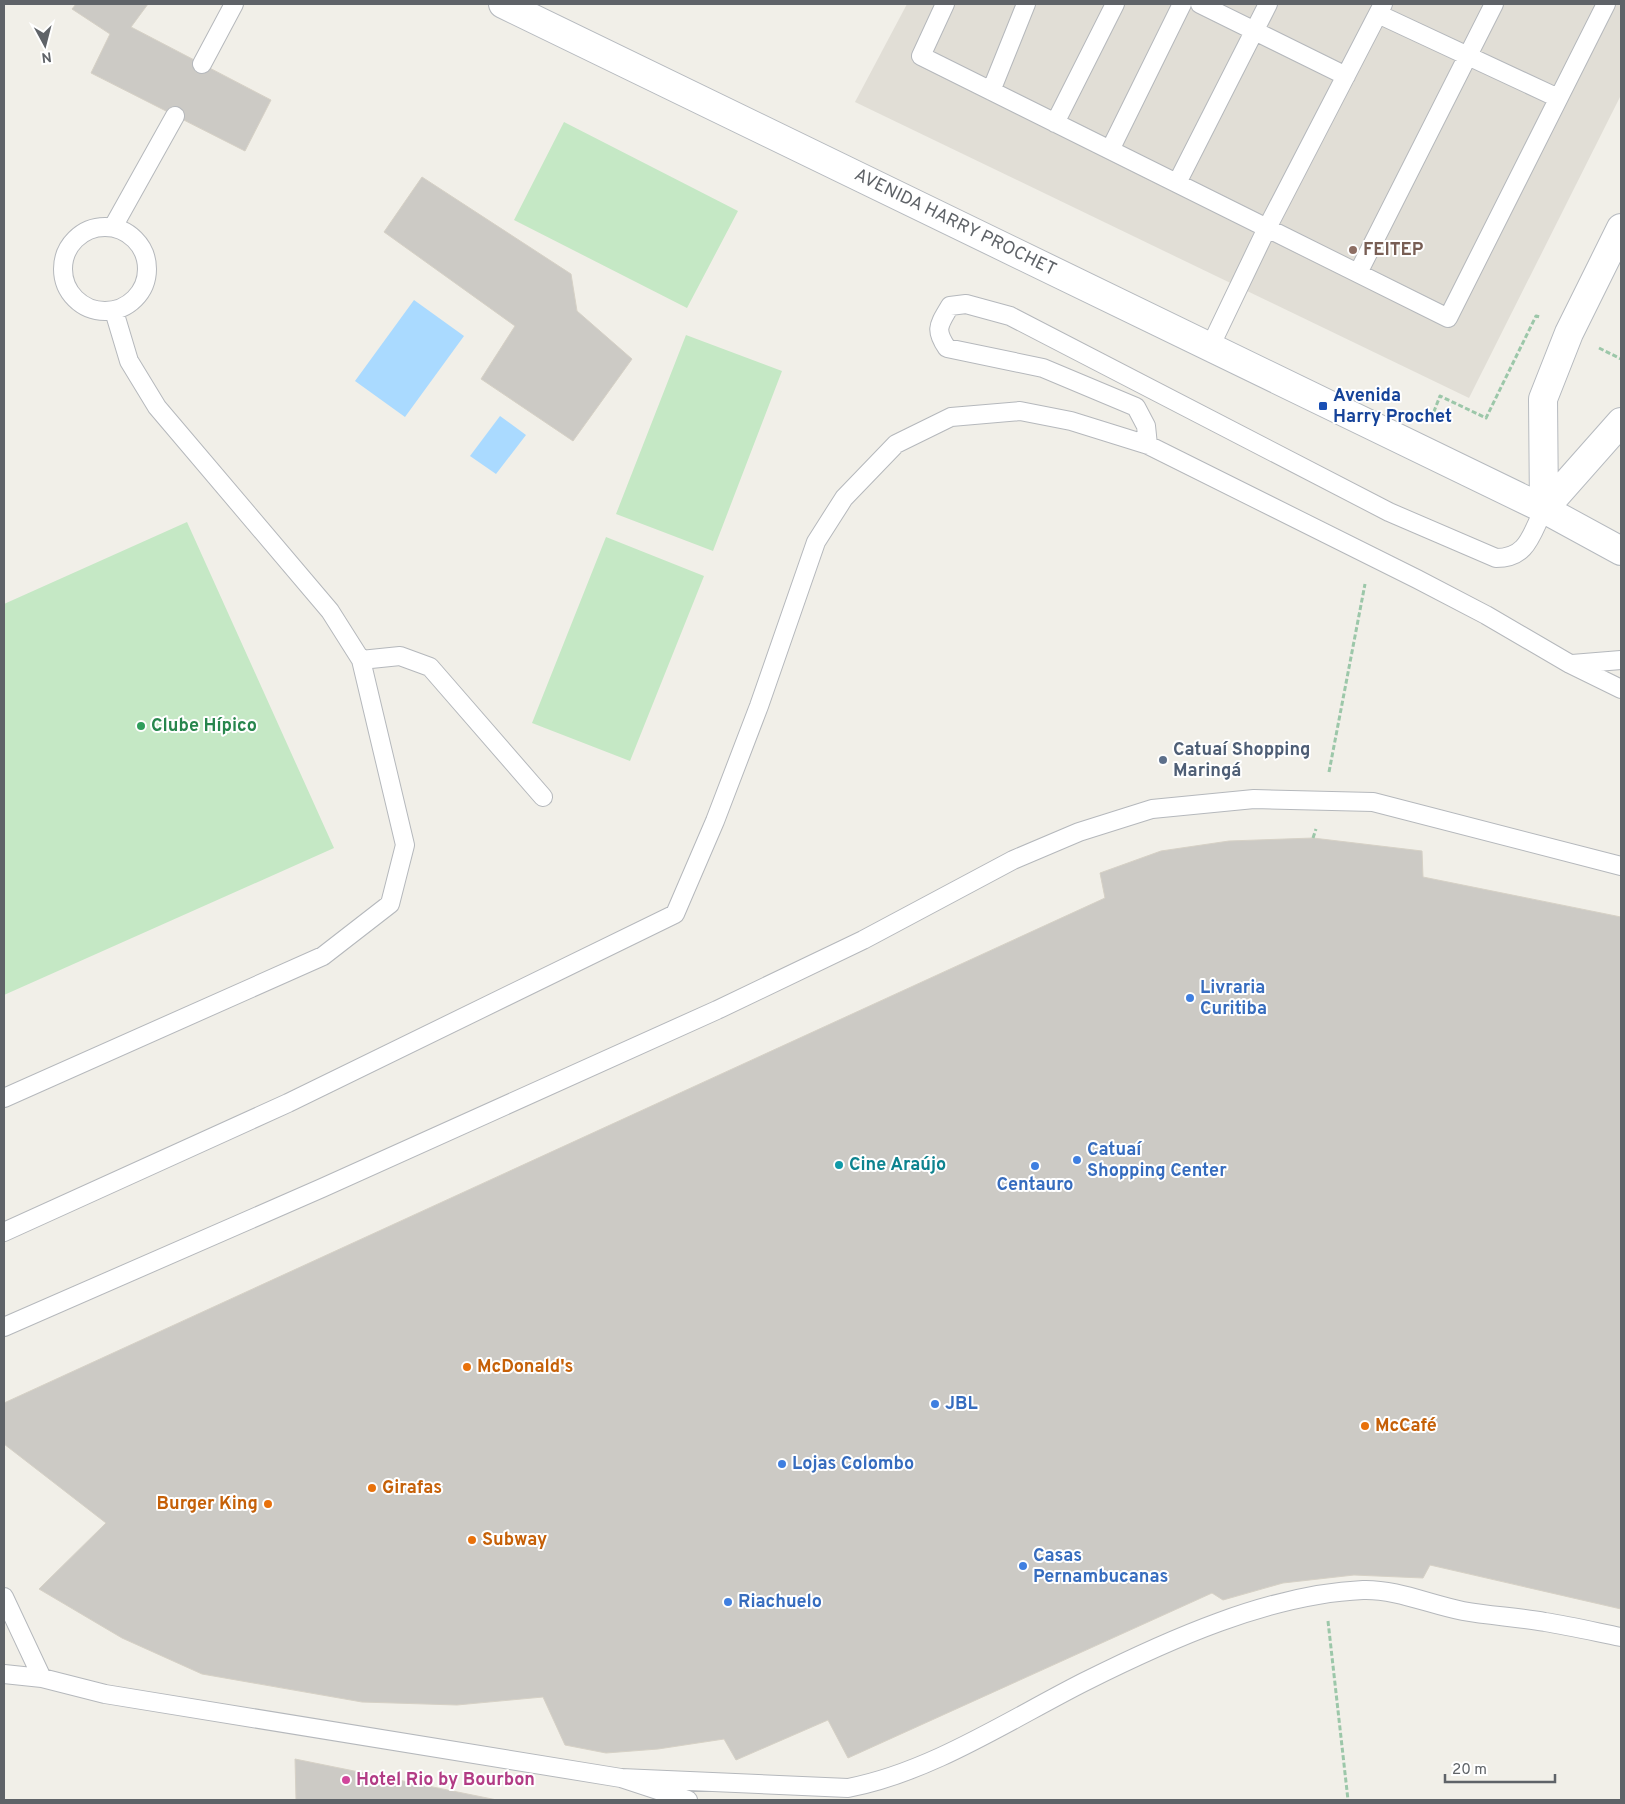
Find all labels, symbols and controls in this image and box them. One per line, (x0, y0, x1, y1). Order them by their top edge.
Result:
north arrow (20, 20, 70, 70)
text: N (40, 47, 52, 65)
street label: AVENIDA HARRY PROCHET (850, 164, 1060, 282)
place label: FEITEP (1363, 239, 1424, 262)
marker: FEITEP (1347, 244, 1359, 256)
place label: Avenida Harry Prochet (1333, 385, 1452, 429)
marker: Avenida Harry Prochet (1317, 400, 1329, 412)
place label: Clube Hípico (151, 715, 257, 738)
marker: Clube Hípico (135, 720, 147, 732)
place label: Catuaí Shopping Maringá (1173, 739, 1311, 783)
marker: Catuaí Shopping Maringá (1157, 754, 1169, 766)
place label: Livraria Curitiba (1200, 977, 1267, 1021)
marker: Livraria Curitiba (1184, 992, 1196, 1004)
place label: Catuaí Shopping Center (1087, 1139, 1227, 1183)
place label: Cine Araújo (849, 1154, 946, 1177)
marker: Catuaí Shopping Center (1071, 1154, 1083, 1166)
marker: Cine Araújo (833, 1159, 845, 1171)
marker: Centauro (1029, 1160, 1041, 1172)
place label: Centauro (997, 1174, 1073, 1197)
place label: McDonald's (477, 1356, 573, 1379)
marker: McDonald's (461, 1361, 473, 1373)
place label: JBL (945, 1393, 978, 1416)
marker: JBL (929, 1398, 941, 1410)
place label: McCafé (1375, 1415, 1437, 1438)
marker: McCafé (1359, 1420, 1371, 1432)
place label: Lojas Colombo (792, 1453, 914, 1476)
marker: Lojas Colombo (776, 1458, 788, 1470)
place label: Girafas (382, 1477, 442, 1500)
marker: Girafas (366, 1482, 378, 1494)
place label: Burger King (157, 1493, 258, 1516)
marker: Burger King (262, 1498, 274, 1510)
place label: Subway (482, 1529, 547, 1552)
marker: Subway (466, 1534, 478, 1546)
place label: Casas Pernambucanas (1033, 1545, 1168, 1589)
marker: Casas Pernambucanas (1017, 1560, 1029, 1572)
place label: Riachuelo (738, 1591, 822, 1614)
marker: Riachuelo (722, 1596, 734, 1608)
scale bar (1445, 1752, 1555, 1784)
text: 20 m (1452, 1761, 1487, 1780)
place label: Hotel Rio by Bourbon (356, 1769, 535, 1792)
marker: Hotel Rio by Bourbon (340, 1774, 352, 1786)

